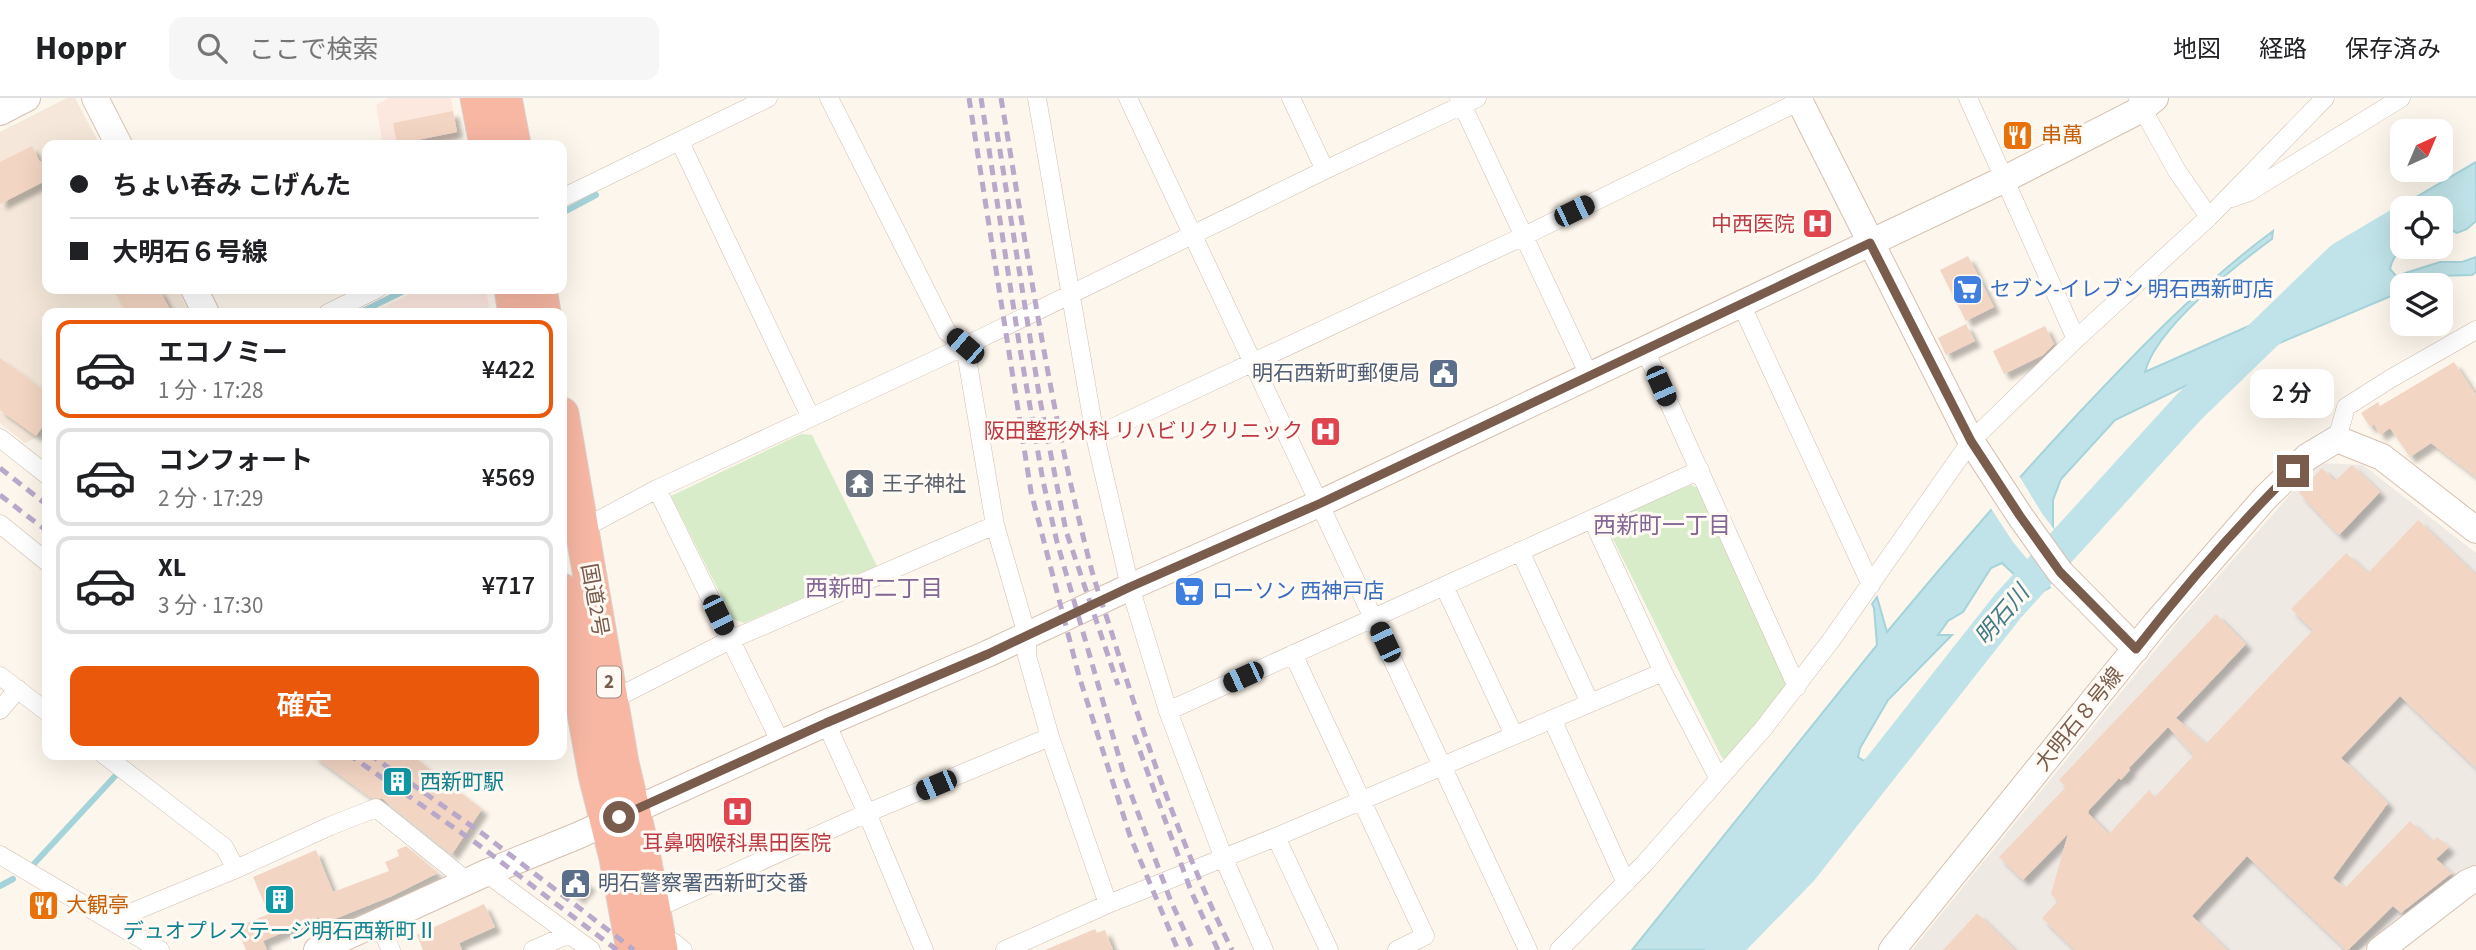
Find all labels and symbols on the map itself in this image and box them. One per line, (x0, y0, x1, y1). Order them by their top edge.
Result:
restaurant icon: 串萬 (2001, 118, 2035, 152)
north arrow (2390, 119, 2454, 182)
place label: 串萬 (2041, 120, 2083, 150)
car (1551, 192, 1598, 230)
hospital icon: 中西医院 (1801, 207, 1835, 241)
place label: 中西医院 (1711, 209, 1795, 239)
supermarket icon: セブン-イレブン 明石西新町店 (1950, 272, 1984, 306)
place label: セブン-イレブン 明石西新町店 (1990, 274, 2274, 304)
car (943, 324, 988, 368)
public building icon: 明石西新町郵便局 (1426, 356, 1460, 390)
place label: 明石西新町郵便局 (1252, 358, 1420, 388)
car (1643, 363, 1680, 409)
callout: 2 分 (2251, 370, 2335, 418)
hospital icon: 阪田整形外科 リハビリクリニック (1309, 414, 1343, 448)
place label: 阪田整形外科 リハビリクリニック (984, 416, 1303, 446)
route end (2277, 455, 2309, 487)
temple icon: 王子神社 (842, 467, 876, 501)
place label: 王子神社 (882, 469, 966, 499)
district label: 西新町一丁目 (1593, 509, 1731, 542)
street label: 国道2号 (574, 561, 616, 639)
district label: 西新町二丁目 (805, 572, 943, 605)
supermarket icon: ローソン 西神戸店 (1172, 574, 1206, 608)
place label: ローソン 西神戸店 (1212, 576, 1384, 606)
water label: 明石川 (1967, 576, 2039, 652)
car (700, 592, 737, 638)
car (1367, 619, 1404, 665)
car (1220, 659, 1267, 695)
street label: 大明石８号線 (2028, 661, 2130, 777)
road number: 2 (597, 666, 621, 698)
building icon: 西新町駅 (380, 765, 414, 799)
place label: 西新町駅 (420, 767, 504, 797)
car (913, 767, 960, 803)
hospital icon: 耳鼻咽喉科黒田医院 (720, 794, 754, 828)
route start (603, 801, 635, 833)
place label: 耳鼻咽喉科黒田医院 (643, 828, 832, 858)
public building icon: 明石警察署西新町交番 (558, 866, 592, 900)
place label: 明石警察署西新町交番 (598, 868, 808, 898)
building icon: デュオプレステージ明石西新町Ⅱ (263, 882, 297, 916)
restaurant icon: 大観亭 (26, 888, 60, 922)
place label: 大観亭 (66, 890, 129, 920)
place label: デュオプレステージ明石西新町Ⅱ (123, 916, 437, 946)

